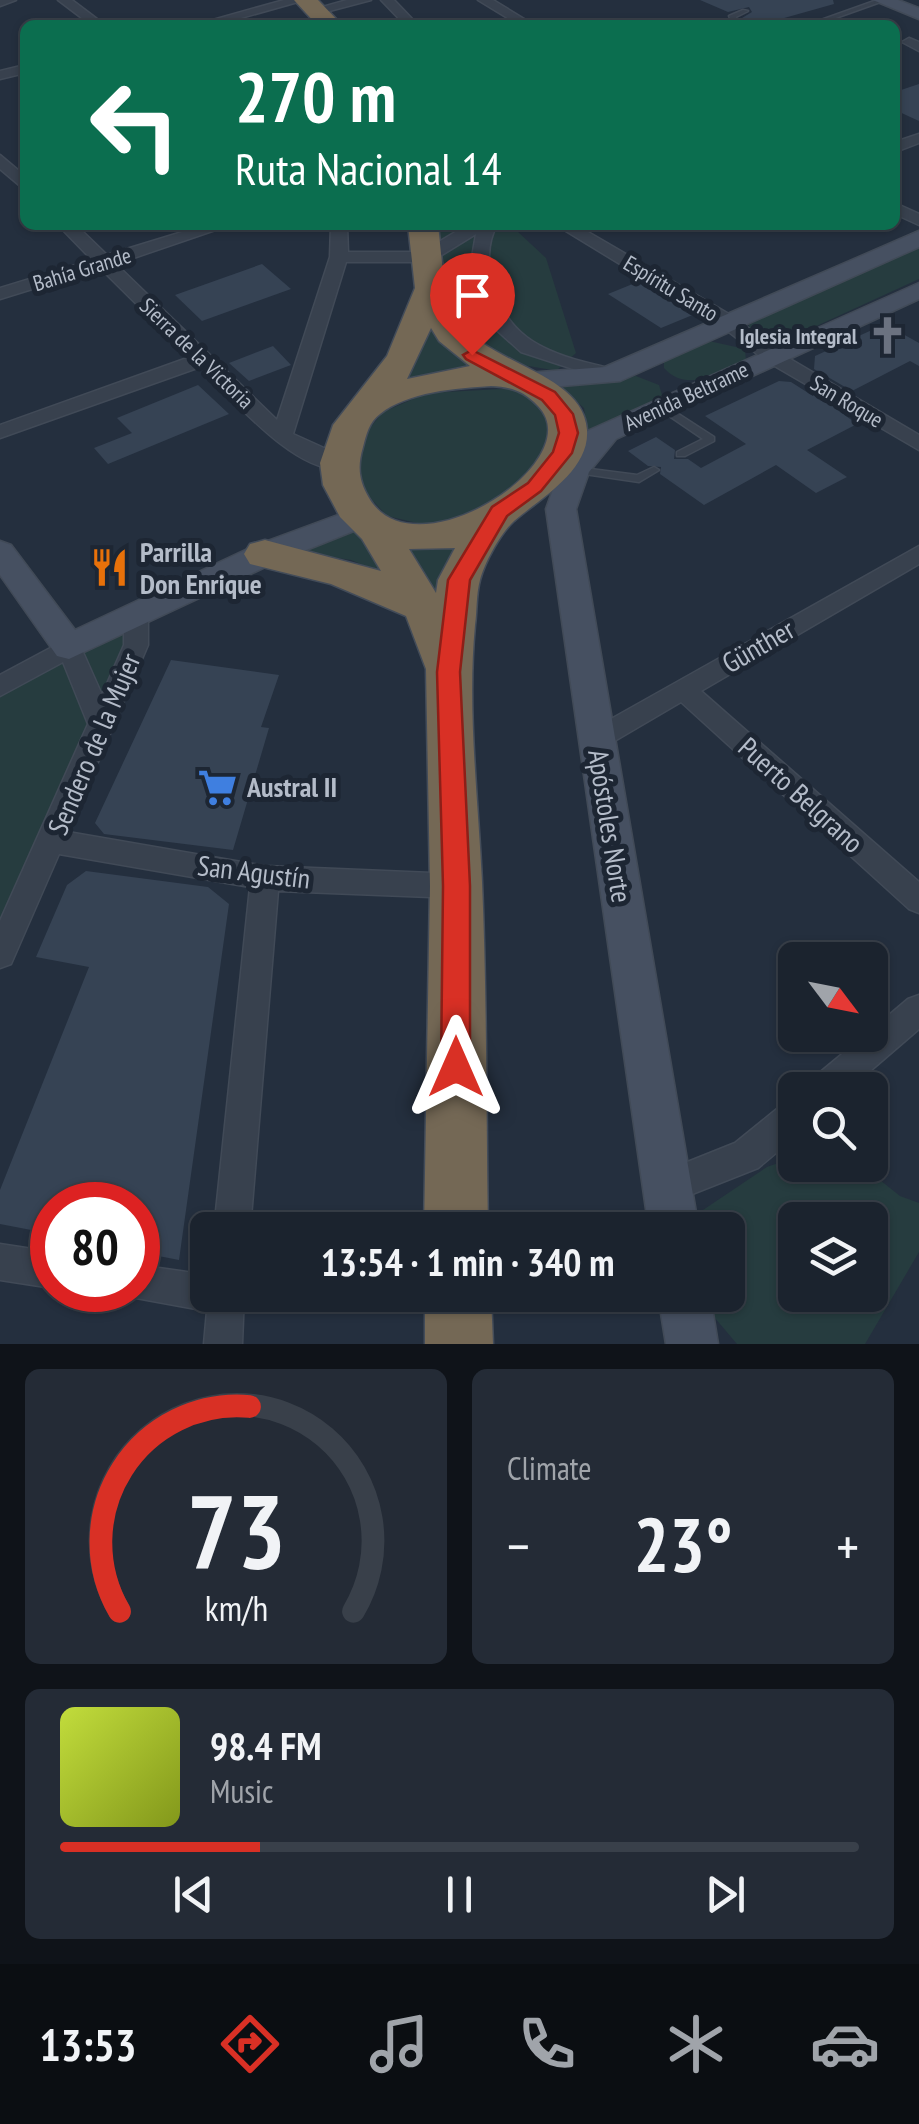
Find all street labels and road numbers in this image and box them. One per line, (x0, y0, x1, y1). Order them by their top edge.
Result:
street label: Bahía Grande (30, 241, 134, 297)
street label: Espíritu Santo (619, 249, 723, 327)
street label: Sierra de la Victoria (134, 292, 260, 414)
street label: Avenida Beltrame (620, 355, 752, 437)
street label: San Roque (806, 368, 888, 434)
street label: Günther (715, 610, 801, 681)
street label: Sendero de la Mujer (39, 647, 149, 840)
street label: Puerto Belgrano (731, 729, 872, 861)
street label: Apóstoles Norte (580, 747, 641, 905)
street label: San Agustín (196, 846, 313, 897)

